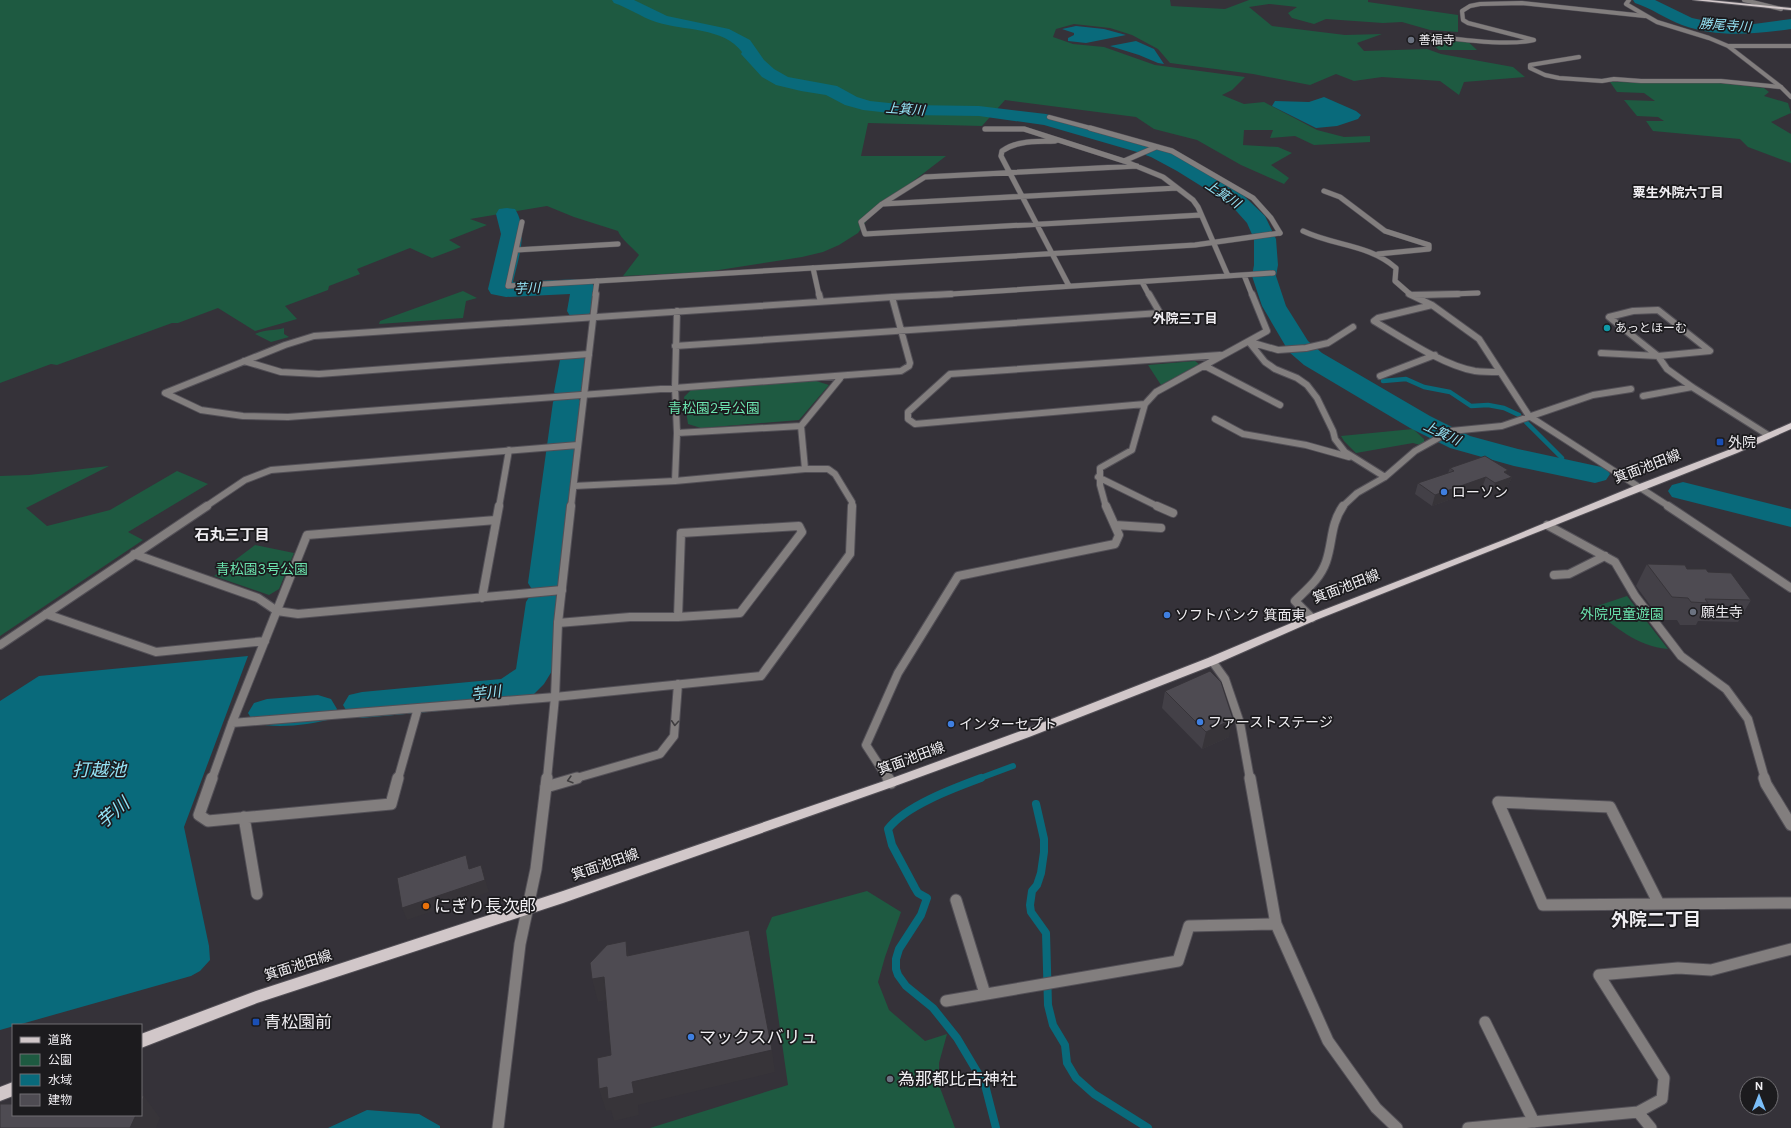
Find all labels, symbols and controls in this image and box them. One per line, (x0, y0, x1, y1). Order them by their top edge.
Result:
water label: 勝尾寺川 (1698, 15, 1754, 35)
place label: 善福寺 (1419, 32, 1455, 48)
marker: 善福寺 (1406, 35, 1416, 45)
water label: 上箕川 (885, 99, 927, 119)
water label: 上箕川 (1202, 176, 1246, 213)
district label: 粟生外院六丁目 (1632, 184, 1724, 201)
water label: 芋川 (514, 279, 542, 297)
district label: 外院三丁目 (1152, 310, 1218, 327)
place label: あっとほーむ (1615, 320, 1687, 336)
marker: あっとほーむ (1602, 323, 1612, 333)
park label: 青松園2号公園 (668, 399, 760, 417)
water label: 上箕川 (1421, 417, 1465, 450)
place label: 外院 (1728, 433, 1756, 451)
marker: 外院 (1715, 437, 1725, 447)
street label: 箕面池田線 (1611, 445, 1683, 487)
place label: ローソン (1452, 483, 1508, 501)
marker: ローソン (1439, 487, 1449, 497)
district label: 石丸三丁目 (194, 525, 270, 545)
park label: 青松園3号公園 (216, 560, 308, 578)
street label: 箕面池田線 (1310, 565, 1382, 607)
place label: 願生寺 (1701, 603, 1743, 621)
park label: 外院児童遊園 (1580, 605, 1664, 623)
place label: ソフトバンク 箕面東 (1175, 606, 1305, 624)
marker: 願生寺 (1688, 607, 1698, 617)
marker: ソフトバンク 箕面東 (1162, 610, 1172, 620)
water label: 芋川 (470, 681, 504, 705)
place label: ファーストステージ (1208, 713, 1333, 731)
place label: インターセプト (959, 715, 1057, 733)
marker: ファーストステージ (1195, 717, 1205, 727)
marker: インターセプト (946, 719, 956, 729)
one-way arrow (670, 720, 679, 726)
street label: 箕面池田線 (875, 738, 947, 778)
water label: 打越池 (72, 758, 128, 782)
one-way arrow (567, 775, 574, 784)
water label: 芋川 (92, 791, 136, 834)
street label: 箕面池田線 (569, 844, 641, 884)
place label: にぎり長次郎 (434, 895, 536, 917)
marker: にぎり長次郎 (421, 901, 431, 911)
district label: 外院二丁目 (1611, 908, 1701, 932)
street label: 箕面池田線 (262, 946, 334, 984)
place label: 青松園前 (264, 1011, 332, 1033)
marker: 青松園前 (251, 1017, 261, 1027)
legend (12, 1024, 142, 1116)
place label: マックスバリュ (699, 1026, 818, 1048)
text: 道路 (48, 1032, 72, 1048)
marker: マックスバリュ (686, 1032, 696, 1042)
text: 公園 (48, 1052, 72, 1068)
place label: 為那都比古神社 (898, 1068, 1017, 1090)
text: 水域 (48, 1072, 72, 1088)
marker: 為那都比古神社 (885, 1074, 895, 1084)
north arrow (1739, 1076, 1779, 1116)
text: N (1755, 1079, 1763, 1093)
text: 建物 (48, 1092, 72, 1108)

